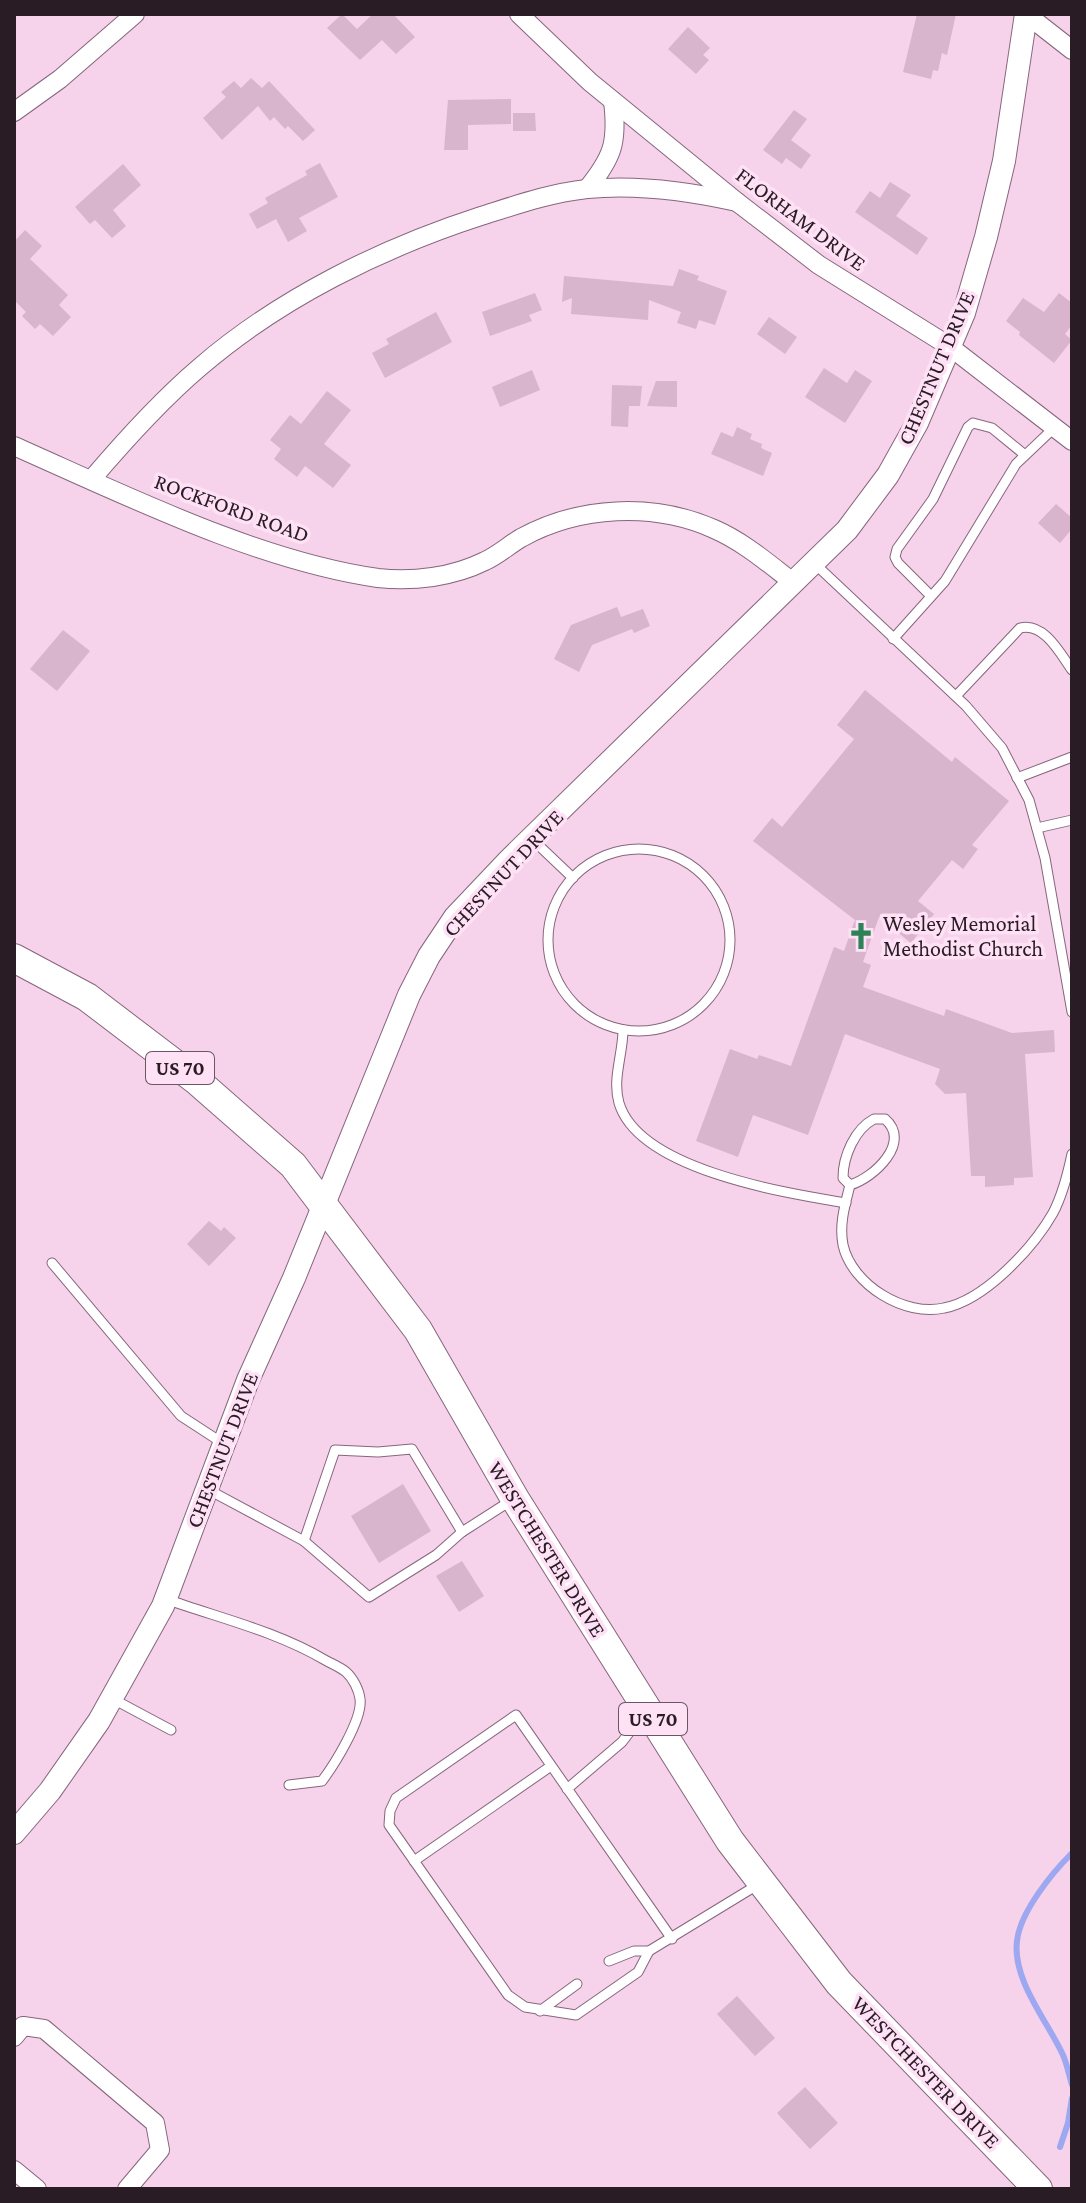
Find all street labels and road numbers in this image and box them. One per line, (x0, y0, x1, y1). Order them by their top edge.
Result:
street label: FLORHAM DRIVE (731, 162, 871, 276)
street label: CHESTNUT DRIVE (892, 287, 980, 449)
street label: ROCKFORD ROAD (151, 468, 313, 548)
street label: CHESTNUT DRIVE (438, 804, 568, 942)
road number: US 70 (146, 1052, 214, 1084)
street label: CHESTNUT DRIVE (181, 1369, 263, 1531)
street label: WESTCHESTER DRIVE (483, 1457, 611, 1641)
road number: US 70 (619, 1703, 687, 1735)
street label: WESTCHESTER DRIVE (847, 1991, 1005, 2153)

